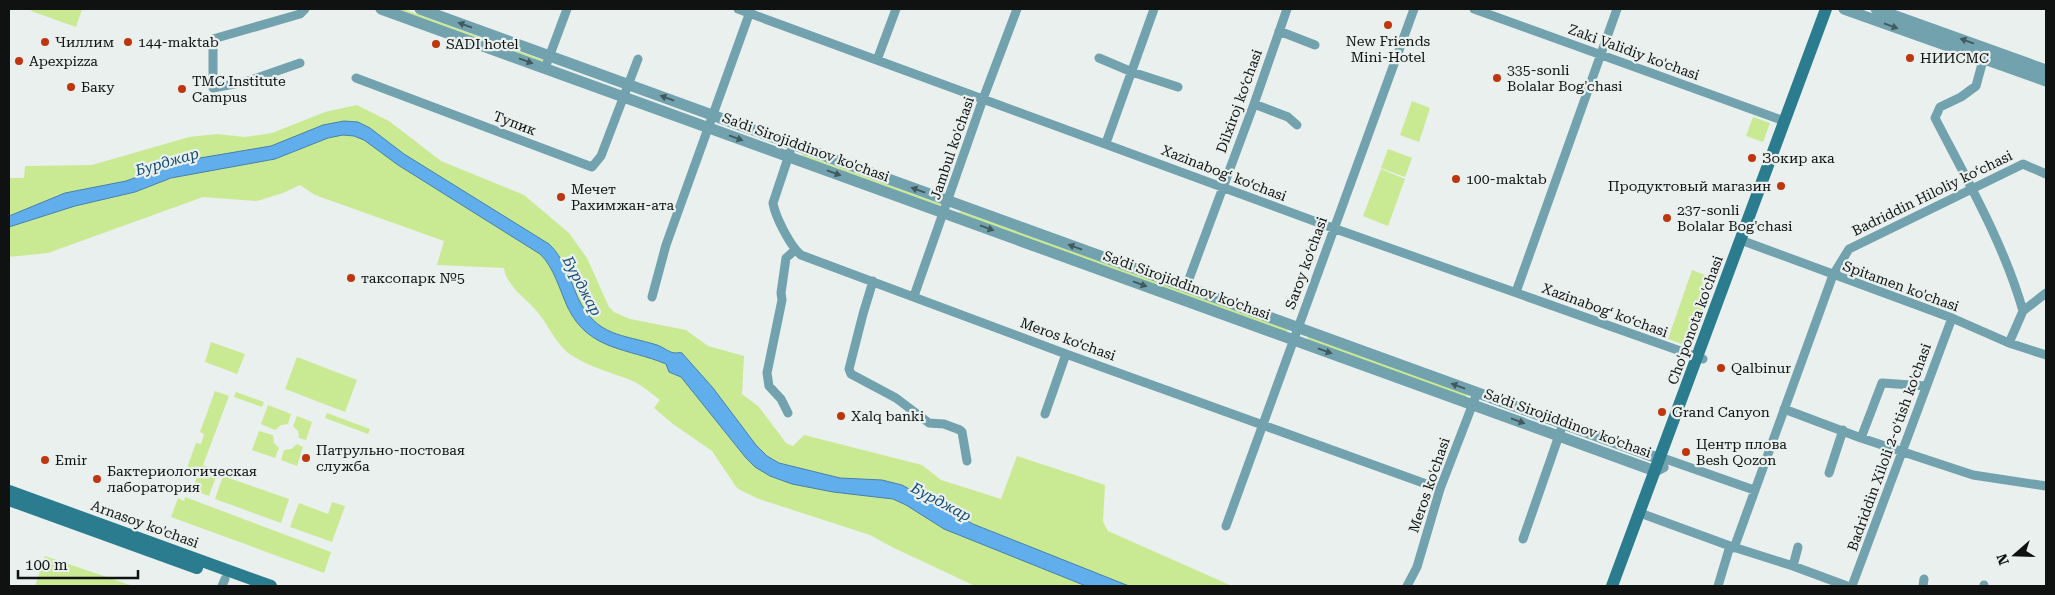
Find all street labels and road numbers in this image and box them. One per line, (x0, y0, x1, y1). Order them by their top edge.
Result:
street label: Zaki Validiy ko'chasi (1566, 21, 1702, 83)
street label: Dilxiroj ko‘chasi (1213, 47, 1265, 155)
street label: Jambul ko'chasi (927, 94, 977, 202)
street label: Тупик (491, 107, 539, 139)
street label: Sa'di Sirojiddinov ko'chasi (720, 109, 892, 185)
street label: Xazinabog‘ ko‘chasi (1159, 142, 1289, 204)
street label: Badriddin Hiloliy koʻchasi (1849, 147, 2015, 239)
street label: Saroy ko‘chasi (1282, 214, 1330, 311)
street label: Sa'di Sirojiddinov ko'chasi (1101, 247, 1273, 323)
street label: Cho'ponota ko'chasi (1664, 253, 1726, 387)
street label: Spitamen ko'chasi (1841, 258, 1962, 315)
street label: Xazinabog‘ ko‘chasi (1540, 280, 1671, 340)
street label: Meros ko‘chasi (1018, 314, 1118, 364)
street label: Badriddin Xiloli 2-o'tish ko'chasi (1844, 341, 1934, 553)
street label: Sa'di Sirojiddinov ko'chasi (1482, 385, 1654, 461)
street label: Meros ko'chasi (1405, 435, 1453, 535)
street label: Arnasoy ko'chasi (89, 497, 201, 551)

